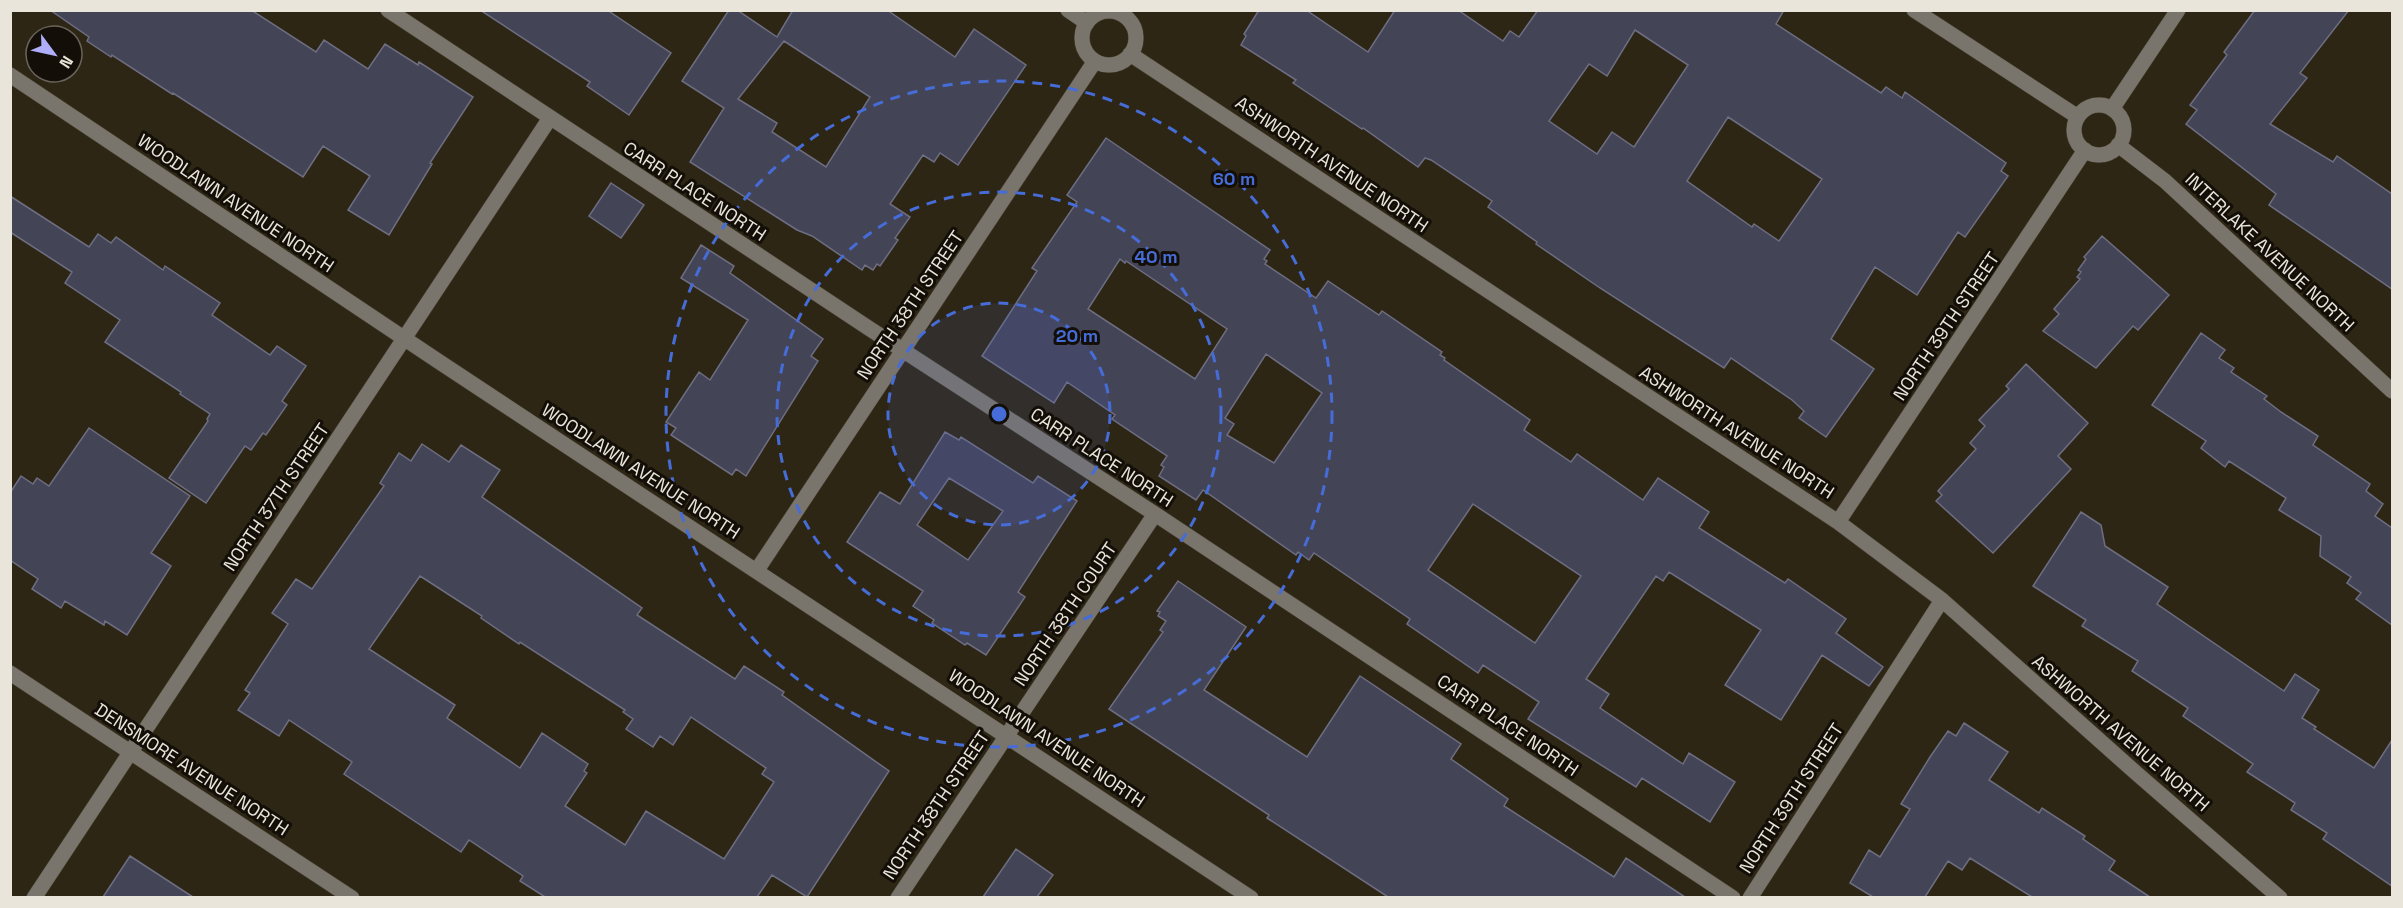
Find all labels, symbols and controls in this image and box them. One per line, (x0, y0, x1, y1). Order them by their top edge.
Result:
north arrow (24, 24, 84, 84)
text: N (54, 52, 78, 72)
street label: ASHWORTH AVENUE NORTH (1231, 91, 1433, 237)
street label: WOODLAWN AVENUE NORTH (133, 129, 339, 277)
street label: CARR PLACE NORTH (619, 136, 771, 246)
text: 60 m (1213, 167, 1255, 190)
street label: INTERLAKE AVENUE NORTH (2181, 168, 2359, 336)
street label: NORTH 38TH STREET (852, 226, 969, 384)
text: 40 m (1134, 245, 1178, 268)
street label: NORTH 39TH STREET (1888, 247, 2005, 405)
text: 20 m (1056, 324, 1098, 347)
street label: ASHWORTH AVENUE NORTH (1635, 360, 1839, 504)
street label: WOODLAWN AVENUE NORTH (537, 398, 745, 544)
street label: CARR PLACE NORTH (1026, 402, 1178, 512)
centre of rings (989, 404, 1009, 424)
street label: NORTH 37TH STREET (218, 418, 334, 575)
street label: NORTH 38TH COURT (1008, 537, 1122, 690)
street label: ASHWORTH AVENUE NORTH (2028, 650, 2214, 816)
street label: WOODLAWN AVENUE NORTH (944, 664, 1150, 812)
street label: CARR PLACE NORTH (1433, 669, 1583, 781)
street label: DENSMORE AVENUE NORTH (91, 698, 293, 840)
street label: NORTH 39TH STREET (1734, 718, 1848, 877)
street label: NORTH 38TH STREET (878, 726, 995, 884)

